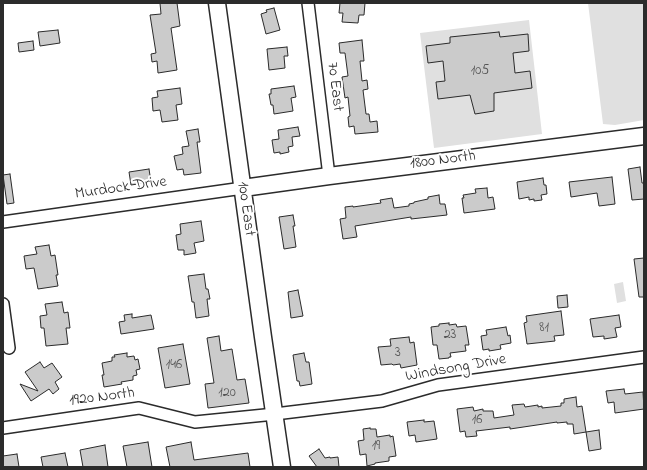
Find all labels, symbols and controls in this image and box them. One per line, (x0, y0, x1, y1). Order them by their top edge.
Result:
street label: 70 East (321, 61, 347, 113)
house number: 105 (471, 64, 489, 80)
street label: 1800 North (409, 147, 477, 175)
street label: Murdock Drive (74, 173, 168, 205)
street label: 100 East (232, 181, 258, 237)
house number: 81 (539, 321, 549, 337)
house number: 23 (444, 328, 456, 344)
house number: 3 (395, 346, 401, 362)
street label: Windsong Drive (404, 351, 508, 387)
house number: 146 (166, 358, 182, 374)
street label: 1920 North (68, 384, 136, 412)
house number: 120 (218, 386, 236, 402)
house number: 16 (472, 413, 482, 429)
house number: 19 (372, 439, 380, 455)

